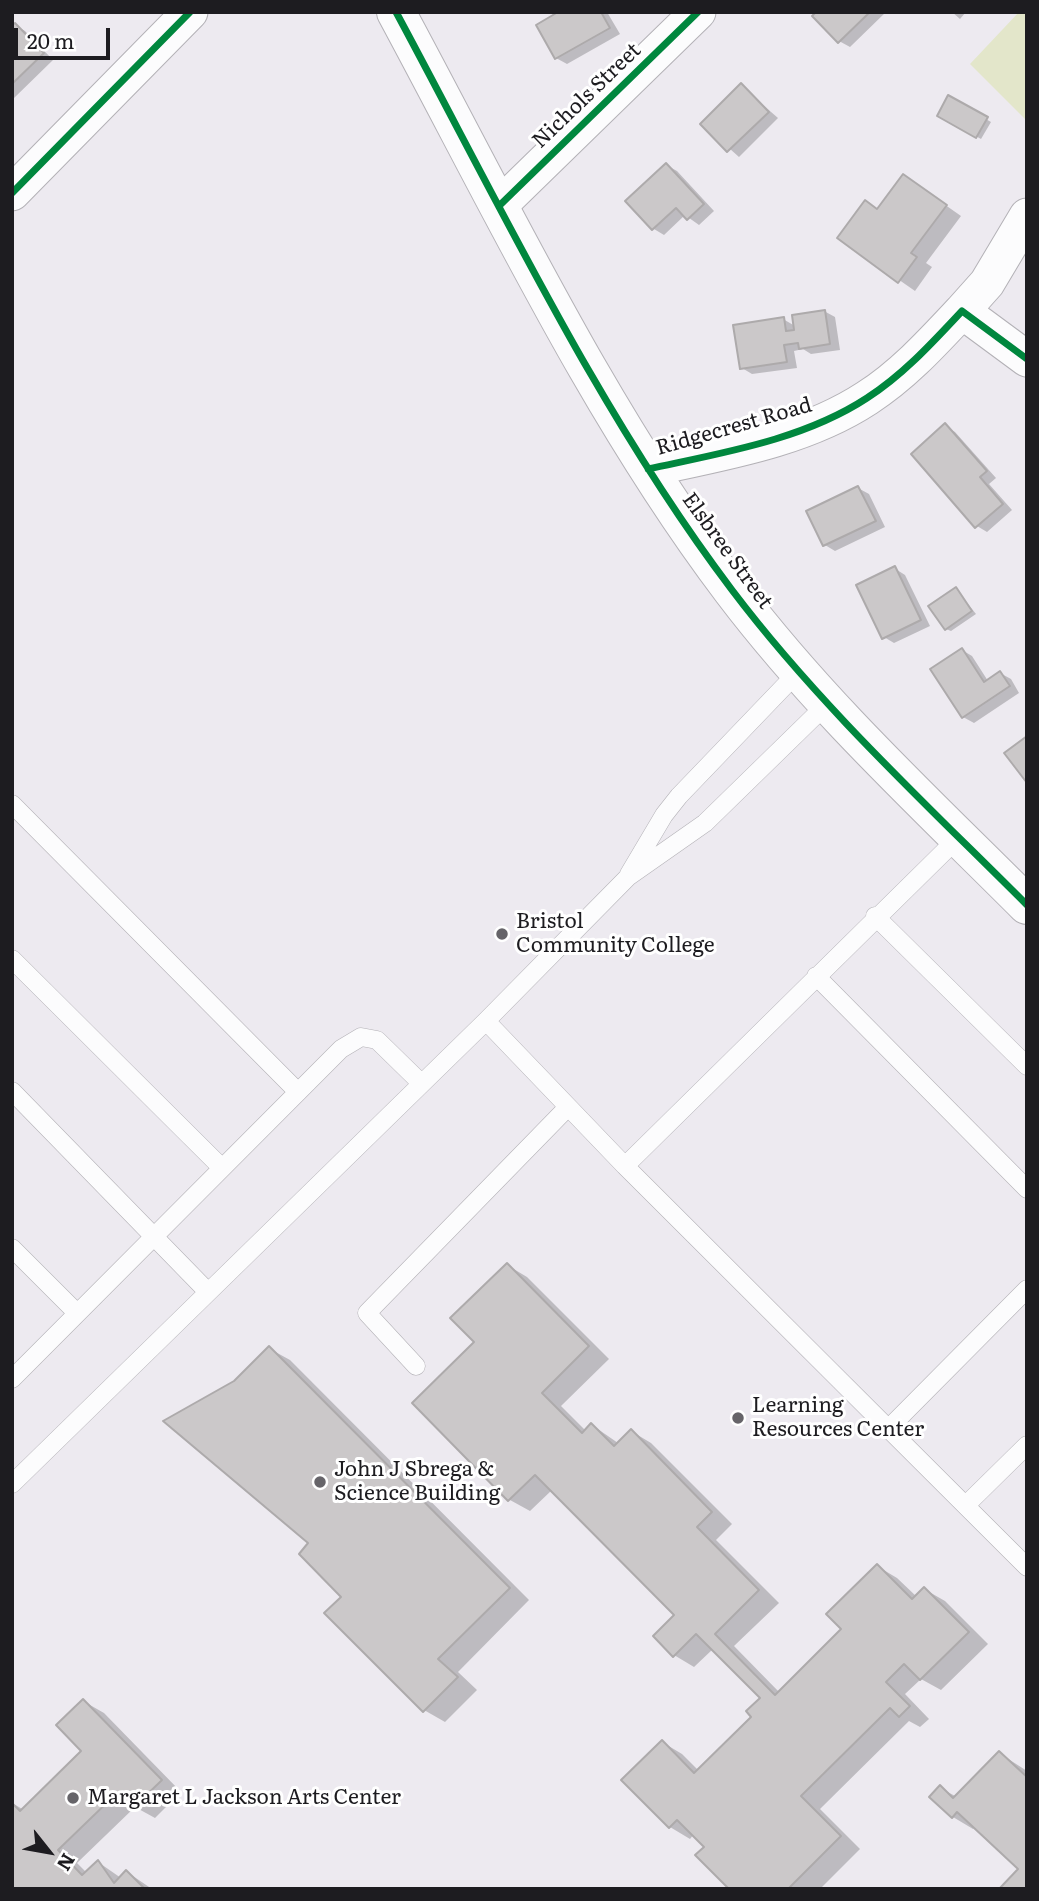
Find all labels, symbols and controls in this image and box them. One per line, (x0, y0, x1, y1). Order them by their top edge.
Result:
scale bar (18, 14, 114, 58)
text: 20 m (27, 24, 74, 55)
street label: Nichols Street (528, 38, 646, 154)
street label: Ridgecrest Road (653, 393, 815, 461)
street label: Elsbree Street (676, 488, 778, 614)
place label: Bristol Community College (516, 909, 715, 959)
marker: Bristol Community College (494, 926, 510, 942)
place label: Learning Resources Center (752, 1393, 924, 1443)
marker: Learning Resources Center (730, 1410, 746, 1426)
place label: John J Sbrega & Science Building (334, 1457, 500, 1507)
marker: John J Sbrega & Science Building (312, 1474, 328, 1490)
place label: Margaret L Jackson Arts Center (87, 1785, 401, 1811)
marker: Margaret L Jackson Arts Center (65, 1790, 81, 1806)
north arrow (14, 1817, 84, 1887)
text: N (51, 1849, 83, 1877)

